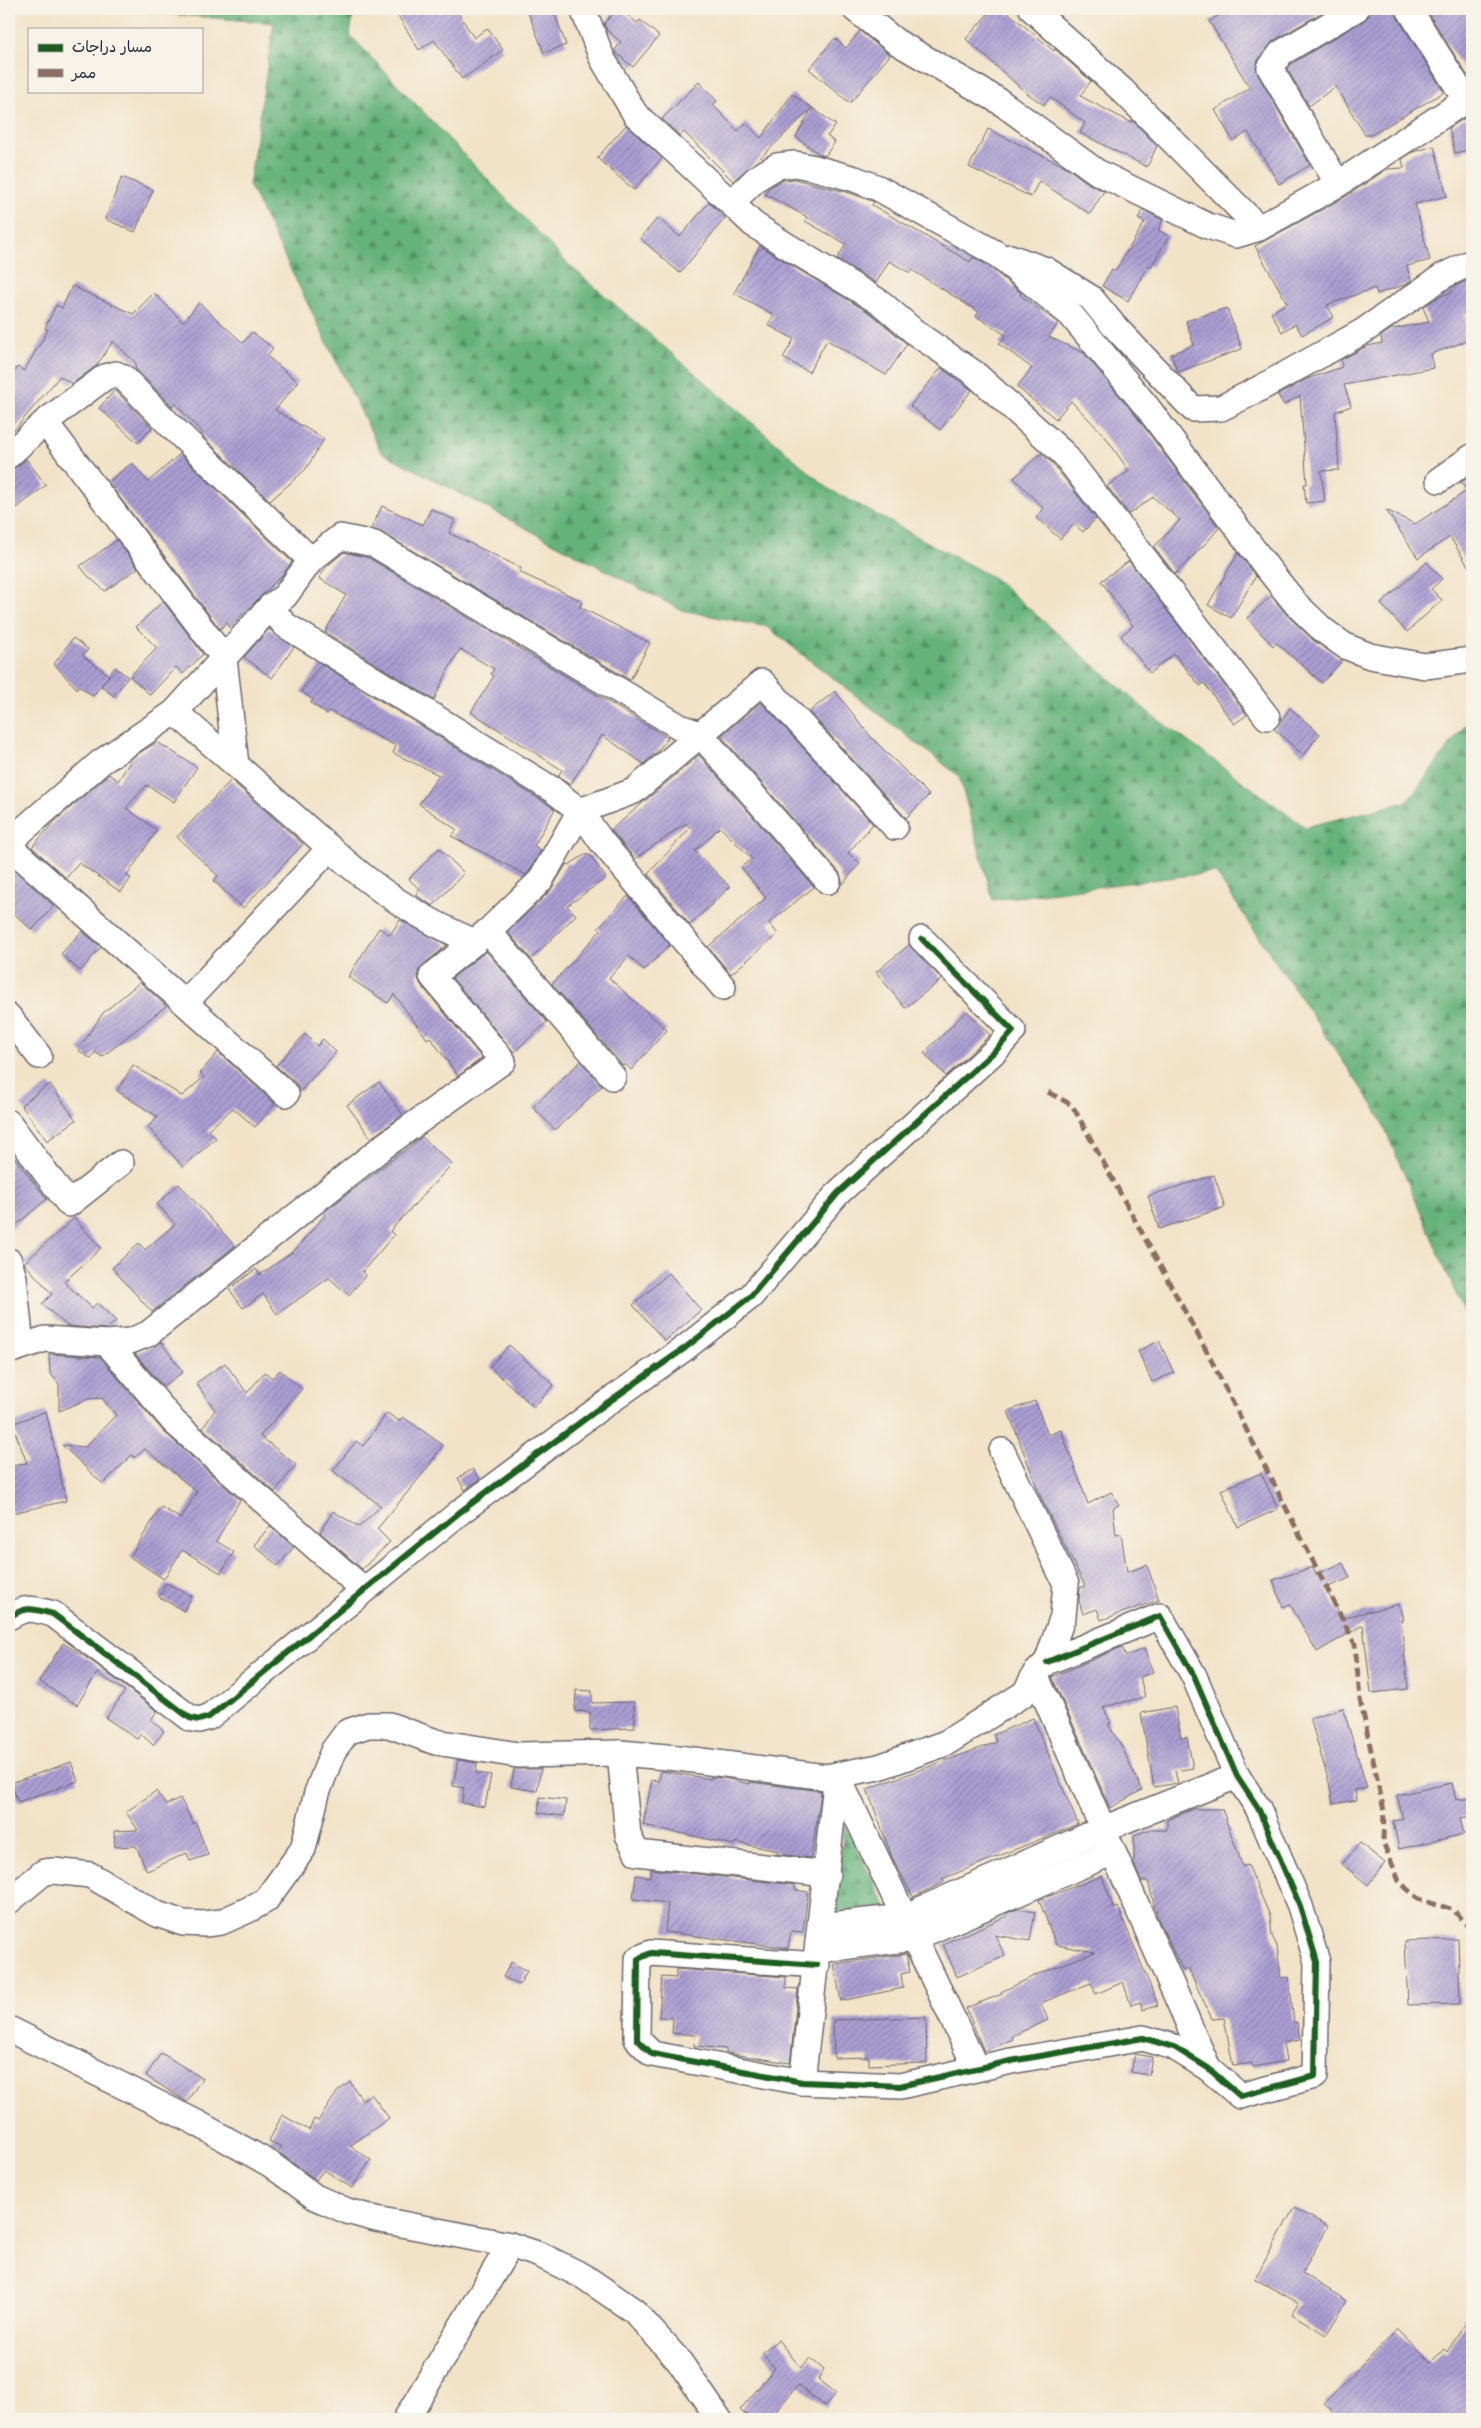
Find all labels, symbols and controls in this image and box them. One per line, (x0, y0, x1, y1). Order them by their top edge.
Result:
legend (28, 28, 202, 92)
text: مسار دراجات (72, 34, 152, 57)
text: ممر (70, 60, 96, 83)

